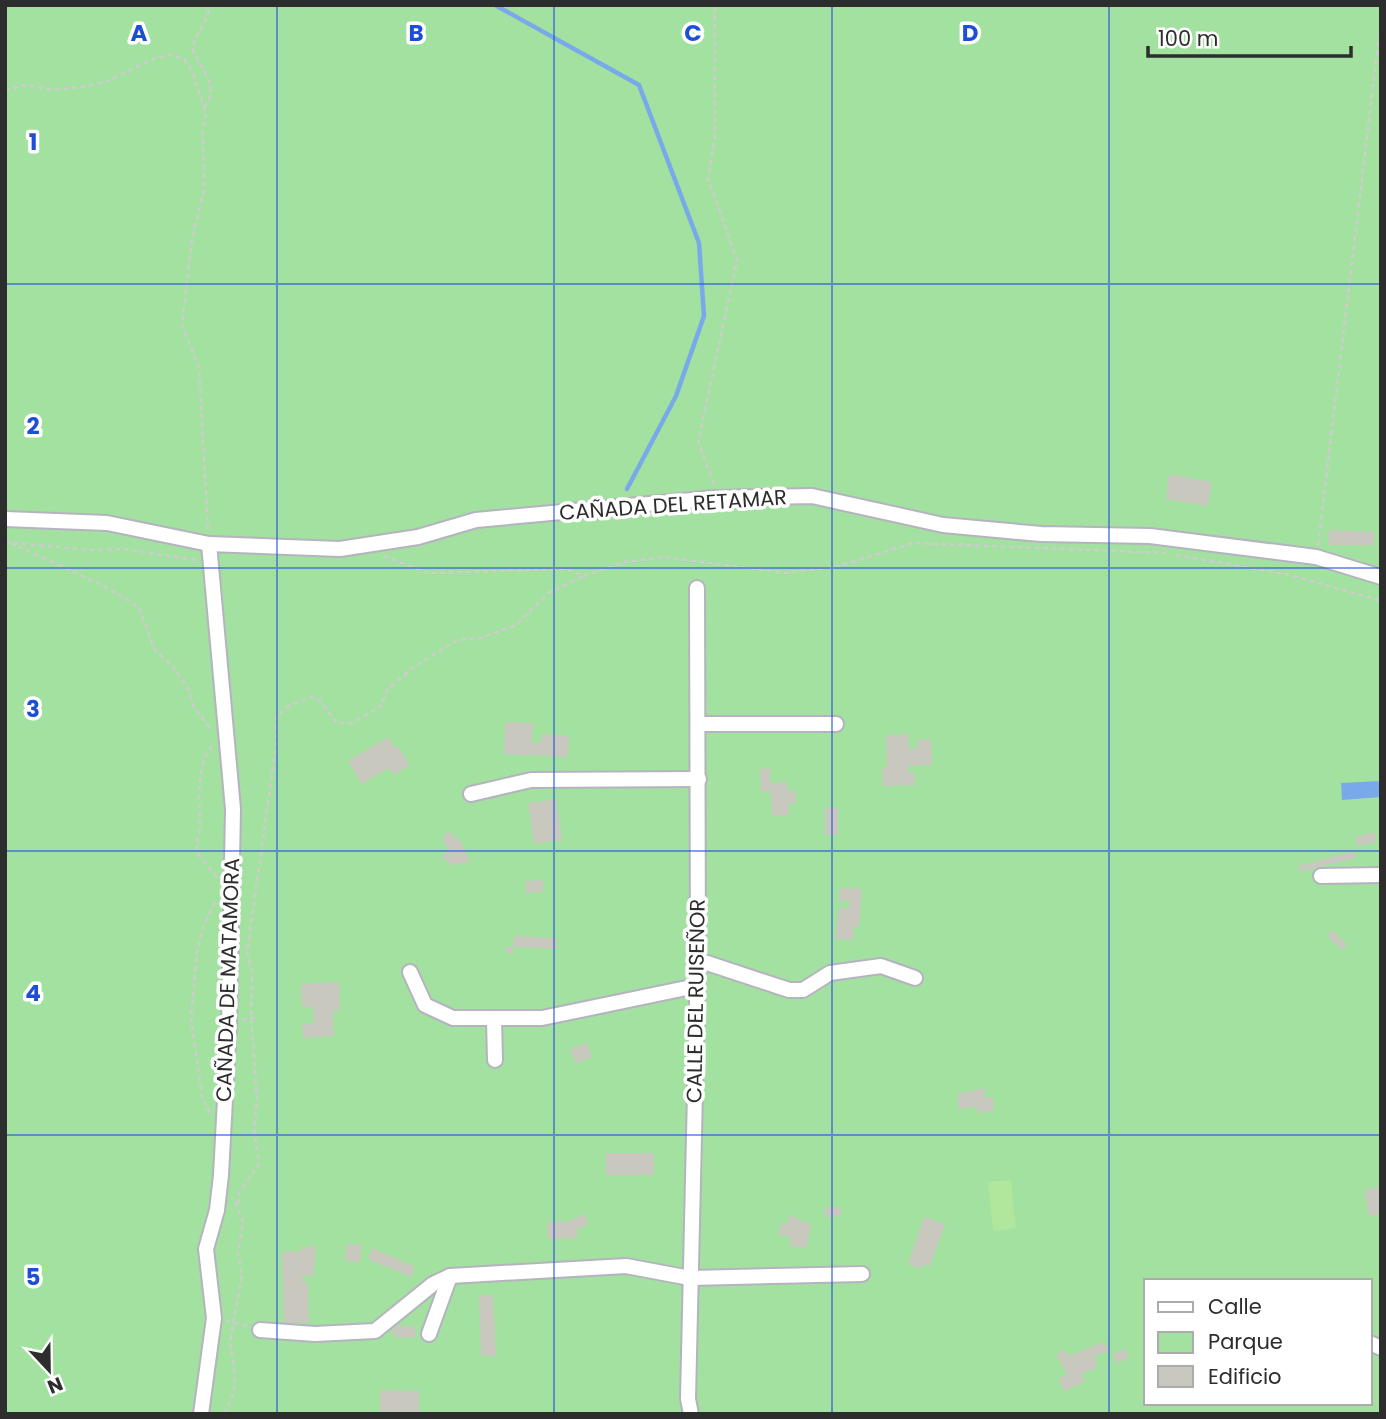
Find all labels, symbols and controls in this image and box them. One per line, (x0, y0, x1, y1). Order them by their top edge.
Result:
scale bar (1148, 14, 1351, 58)
text: A (131, 17, 148, 49)
text: B (408, 17, 424, 49)
text: C (684, 17, 702, 49)
text: D (962, 17, 978, 49)
text: 100 m (1158, 24, 1218, 53)
text: 1 (29, 126, 37, 158)
text: 2 (26, 410, 40, 442)
street label: CAÑADA DEL RETAMAR (558, 482, 788, 527)
text: 3 (26, 693, 40, 725)
street label: CAÑADA DE MATAMORA (209, 857, 246, 1103)
street label: CALLE DEL RUISEÑOR (679, 899, 712, 1103)
text: 4 (25, 977, 41, 1009)
text: 5 (26, 1261, 40, 1293)
legend (1144, 1279, 1372, 1405)
text: Calle (1208, 1292, 1262, 1321)
text: Parque (1208, 1327, 1283, 1356)
north arrow (14, 1335, 84, 1405)
text: Edificio (1208, 1362, 1282, 1391)
text: N (43, 1370, 67, 1400)

